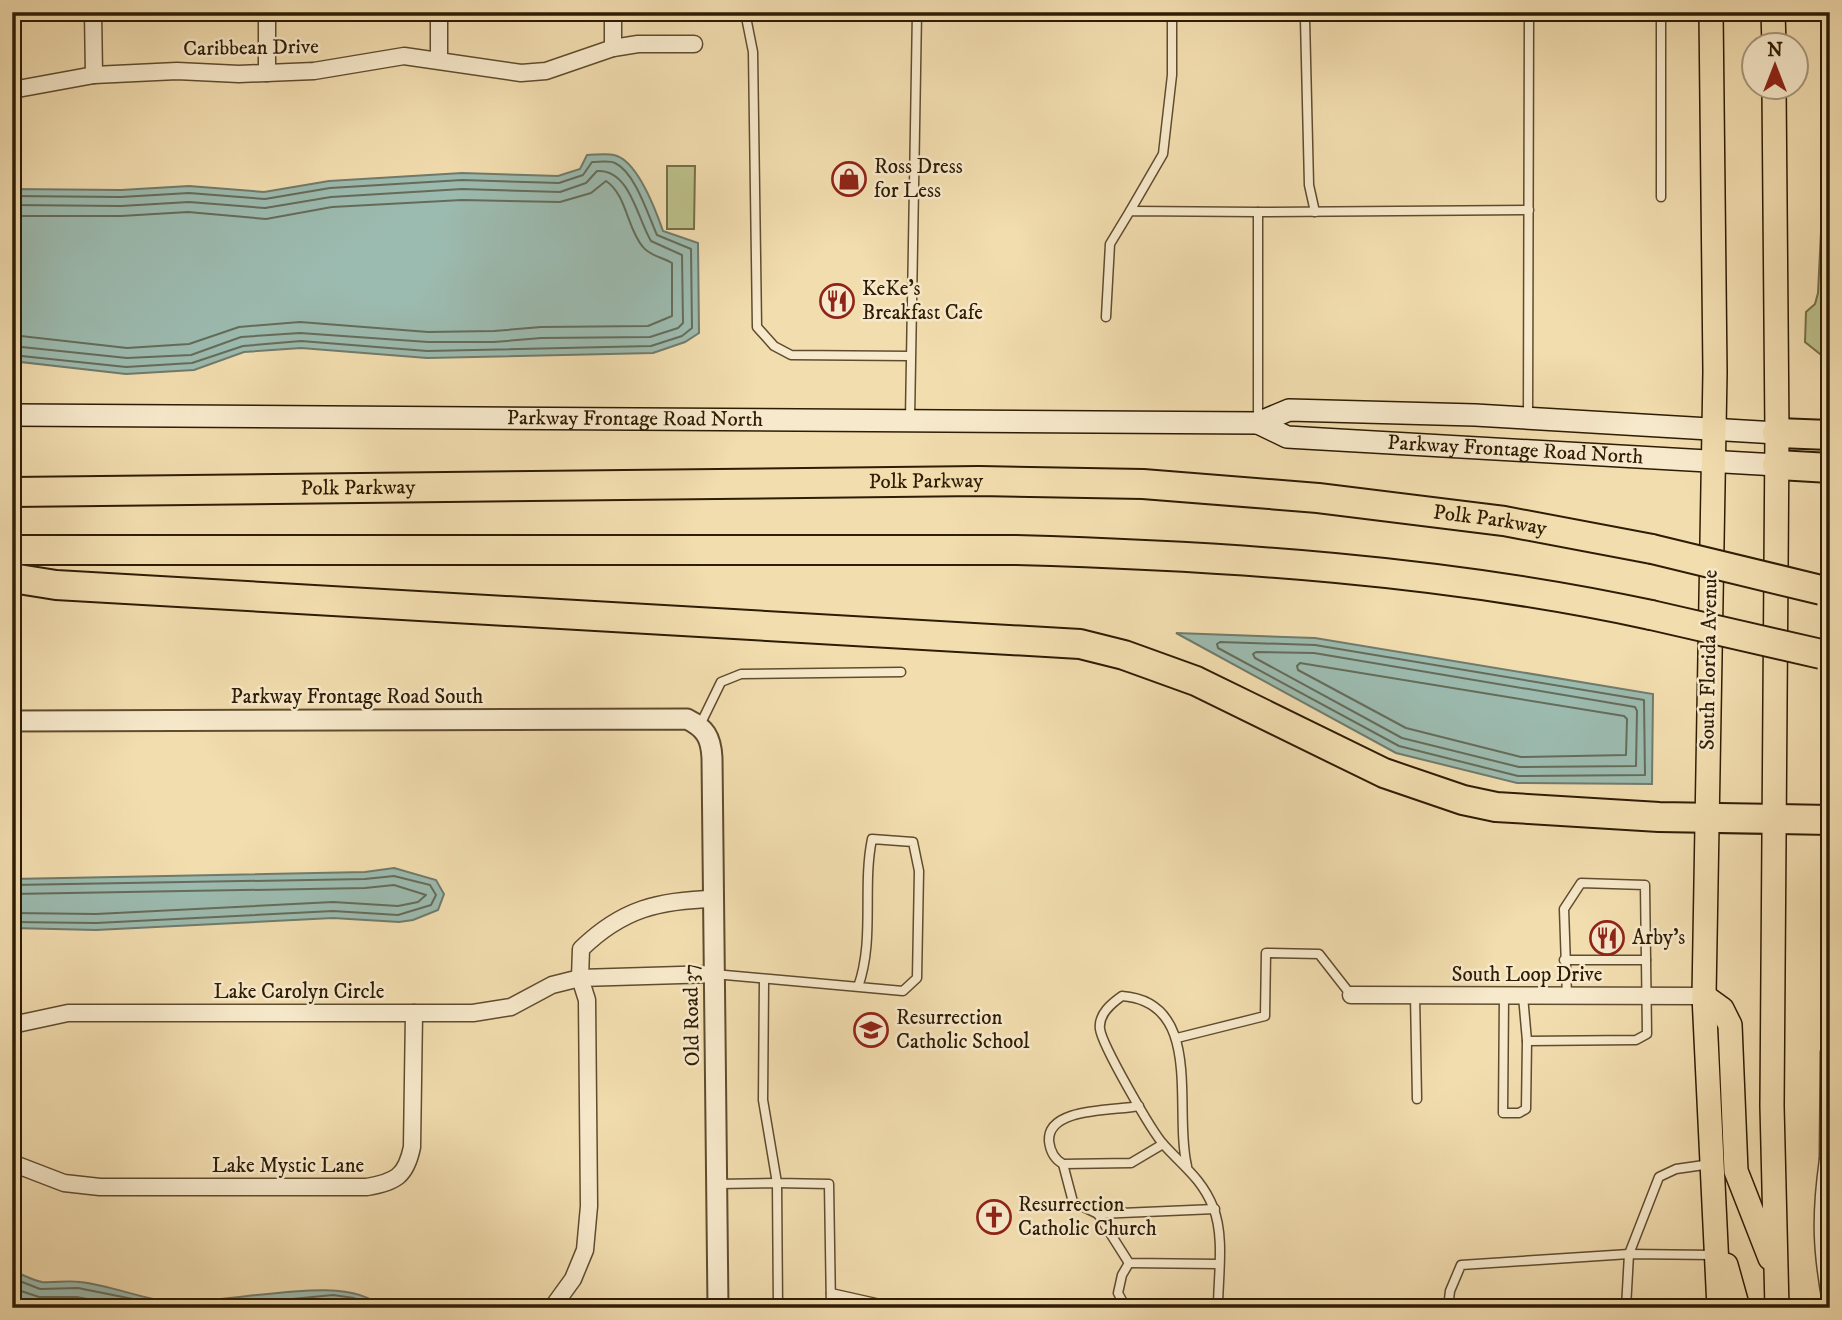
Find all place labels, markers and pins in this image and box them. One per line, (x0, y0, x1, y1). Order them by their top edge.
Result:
place label: Ross Dress for Less (874, 154, 963, 204)
shop icon: Ross Dress for Less (830, 160, 868, 198)
place label: KeKe's Breakfast Cafe (862, 276, 983, 326)
restaurant icon: KeKe's Breakfast Cafe (818, 282, 856, 320)
restaurant icon: Arby's (1588, 919, 1626, 957)
place label: Arby's (1632, 925, 1685, 951)
place label: Resurrection Catholic School (896, 1005, 1030, 1055)
school or university icon: Resurrection Catholic School (852, 1011, 890, 1049)
place label: Resurrection Catholic Church (1018, 1192, 1157, 1242)
church icon: Resurrection Catholic Church (975, 1198, 1013, 1236)

